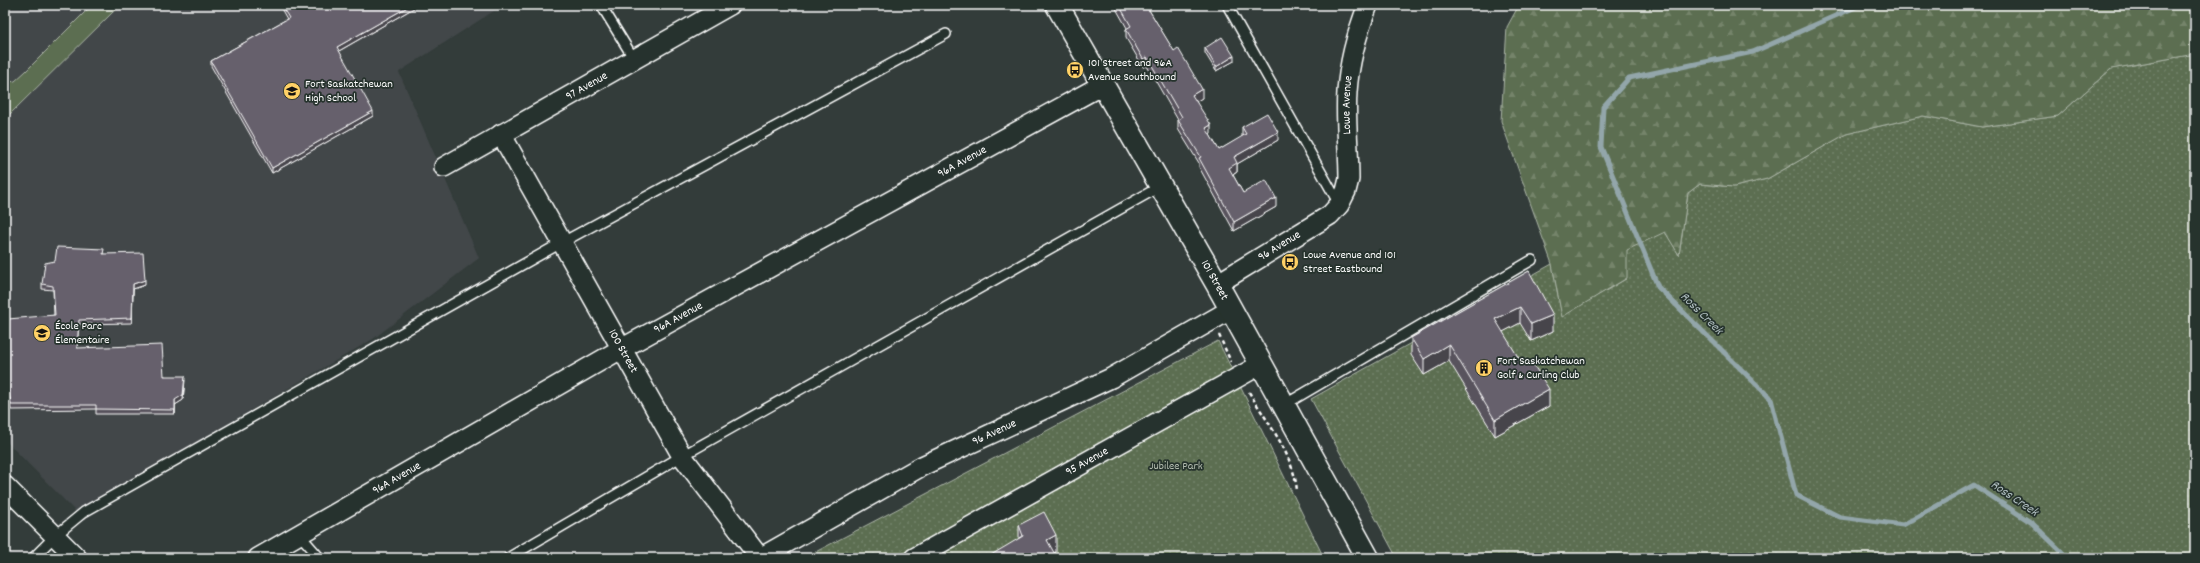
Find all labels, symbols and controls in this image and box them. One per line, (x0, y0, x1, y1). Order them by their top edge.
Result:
place label: 101 Street and 96A Avenue Southbound (1088, 55, 1176, 86)
bus stop icon: 101 Street and 96A Avenue Southbound (1065, 60, 1085, 80)
street label: 97 Avenue (563, 68, 611, 105)
street label: Lowe Avenue (1338, 74, 1357, 135)
place label: Fort Saskatchewan High School (305, 76, 393, 107)
school or university icon: Fort Saskatchewan High School (282, 81, 302, 101)
street label: 96A Avenue (935, 141, 990, 182)
street label: 96 Avenue (1255, 226, 1304, 265)
place label: Lowe Avenue and 101 Street Eastbound (1303, 247, 1396, 278)
bus stop icon: Lowe Avenue and 101 Street Eastbound (1280, 252, 1300, 272)
street label: 101 Street (1196, 257, 1233, 304)
water label: Ross Creek (1675, 288, 1728, 341)
street label: 96A Avenue (651, 297, 706, 338)
place label: École Parc Élementaire (55, 318, 110, 349)
school or university icon: École Parc Élementaire (32, 323, 52, 343)
street label: 100 Street (604, 326, 642, 376)
place label: Fort Saskatchewan Golf & Curling Club (1497, 353, 1585, 384)
building icon: Fort Saskatchewan Golf & Curling Club (1474, 358, 1494, 378)
street label: 96 Avenue (969, 415, 1019, 450)
street label: 95 Avenue (1062, 443, 1111, 480)
street label: 96A Avenue (369, 457, 424, 499)
park label: Jubilee Park (1149, 458, 1203, 475)
water label: Ross Creek (1986, 476, 2043, 523)

